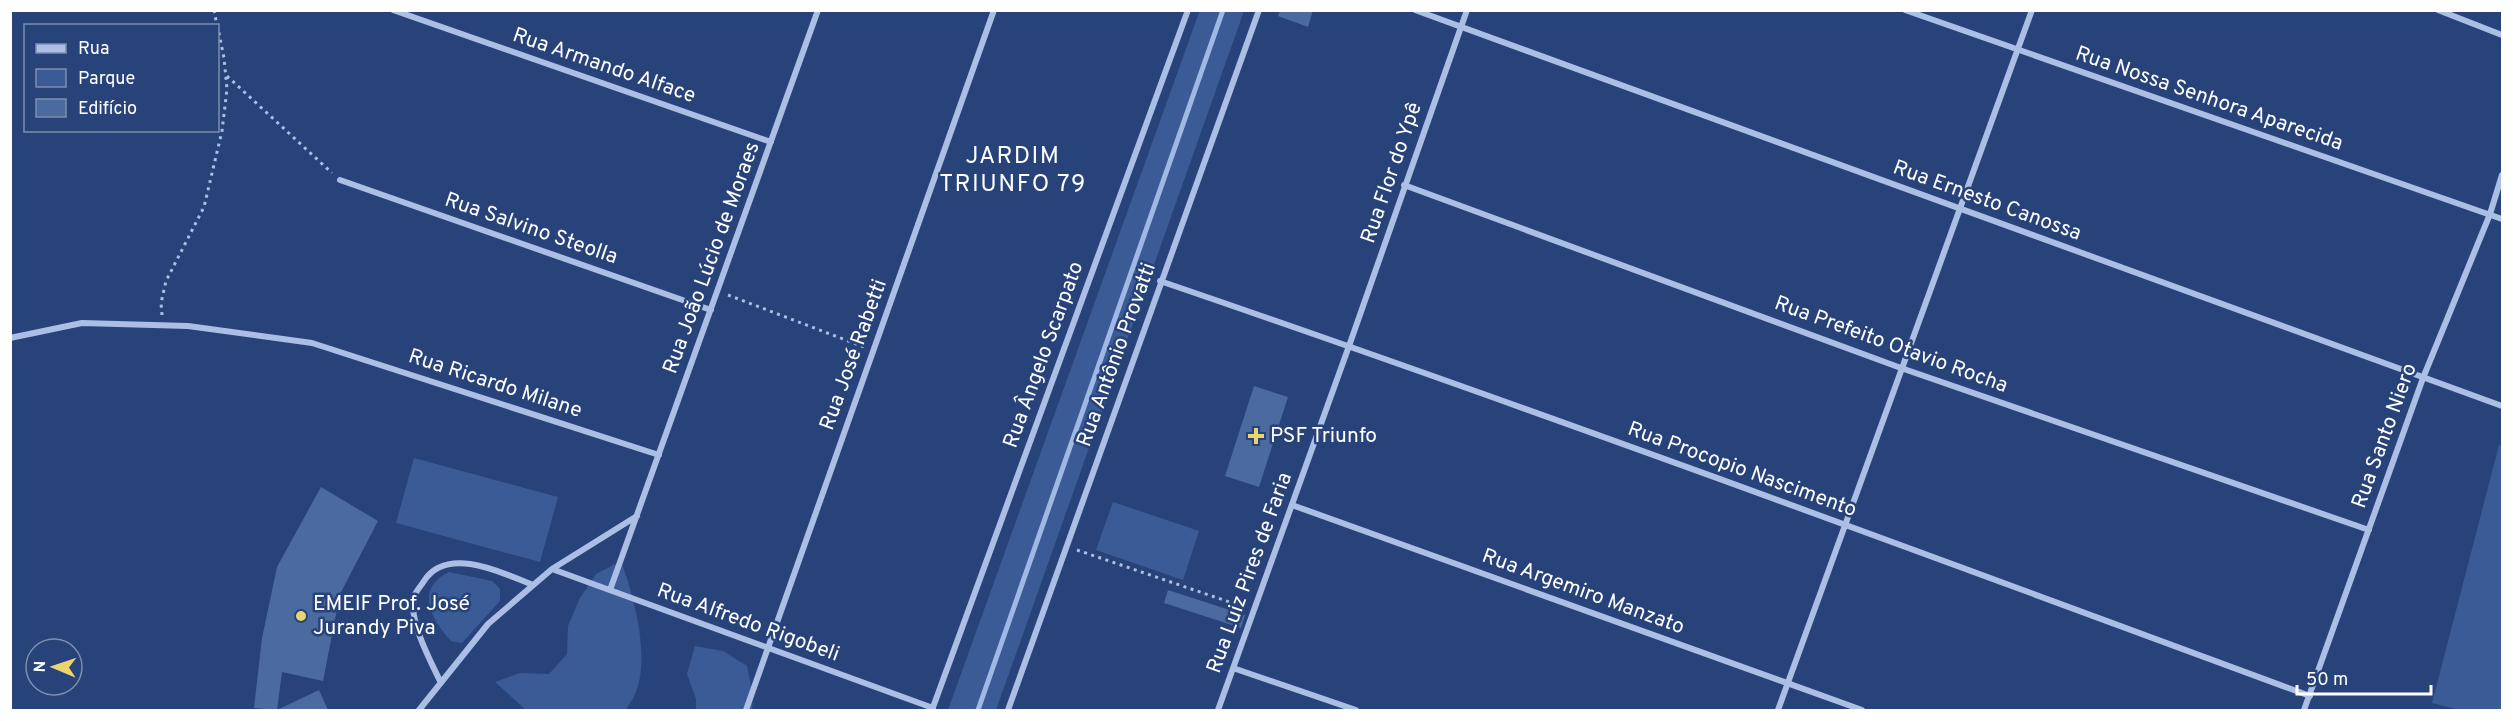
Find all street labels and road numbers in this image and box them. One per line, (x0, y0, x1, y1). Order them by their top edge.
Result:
street label: Rua Armando Alface (509, 22, 699, 110)
street label: Rua Nossa Senhora Aparecida (2072, 40, 2346, 158)
street label: Rua Flor do Ypê (1355, 99, 1429, 247)
street label: Rua João Lúcio de Moraes (657, 138, 767, 378)
street label: Rua Ernesto Canossa (1889, 154, 2085, 248)
street label: Rua Salvino Steolla (441, 187, 621, 271)
street label: Rua Ângelo Scarpato (997, 258, 1090, 452)
street label: Rua Antônio Provatti (1071, 259, 1163, 451)
street label: Rua José Rabetti (814, 276, 894, 434)
street label: Rua Prefeito Otavio Rocha (1771, 290, 2011, 400)
street label: Rua Ricardo Milane (405, 343, 585, 425)
street label: Rua Santo Niero (2346, 360, 2424, 512)
street label: Rua Procopio Nascimento (1624, 416, 1860, 524)
street label: Rua Luiz Pires de Faria (1201, 469, 1299, 677)
street label: Rua Argemiro Manzato (1478, 543, 1688, 641)
street label: Rua Alfredo Rigobeli (653, 577, 843, 669)

